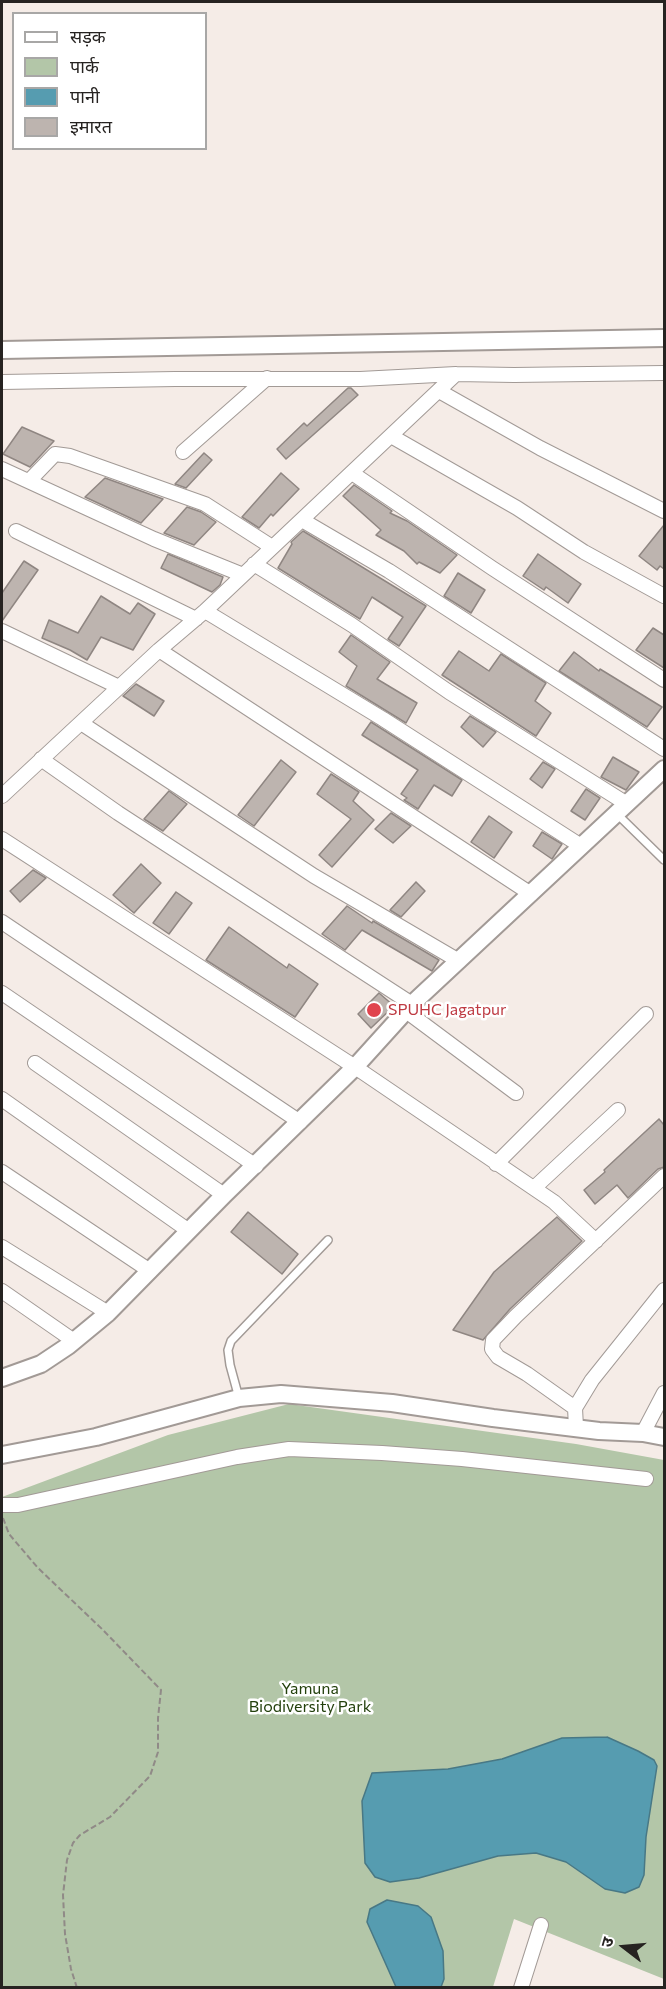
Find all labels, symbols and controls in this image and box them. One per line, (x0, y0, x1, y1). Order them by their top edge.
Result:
legend (12, 12, 207, 150)
text: सड़क (70, 25, 106, 47)
text: पार्क (70, 55, 99, 77)
text: पानी (70, 85, 100, 107)
text: इमारत (70, 115, 112, 137)
place label: SPUHC Jagatpur (388, 1000, 506, 1020)
marker: SPUHC Jagatpur (365, 1001, 383, 1019)
park label: Yamuna Biodiversity Park (249, 1679, 371, 1717)
north arrow (594, 1917, 654, 1977)
text: उ (596, 1935, 617, 1949)

